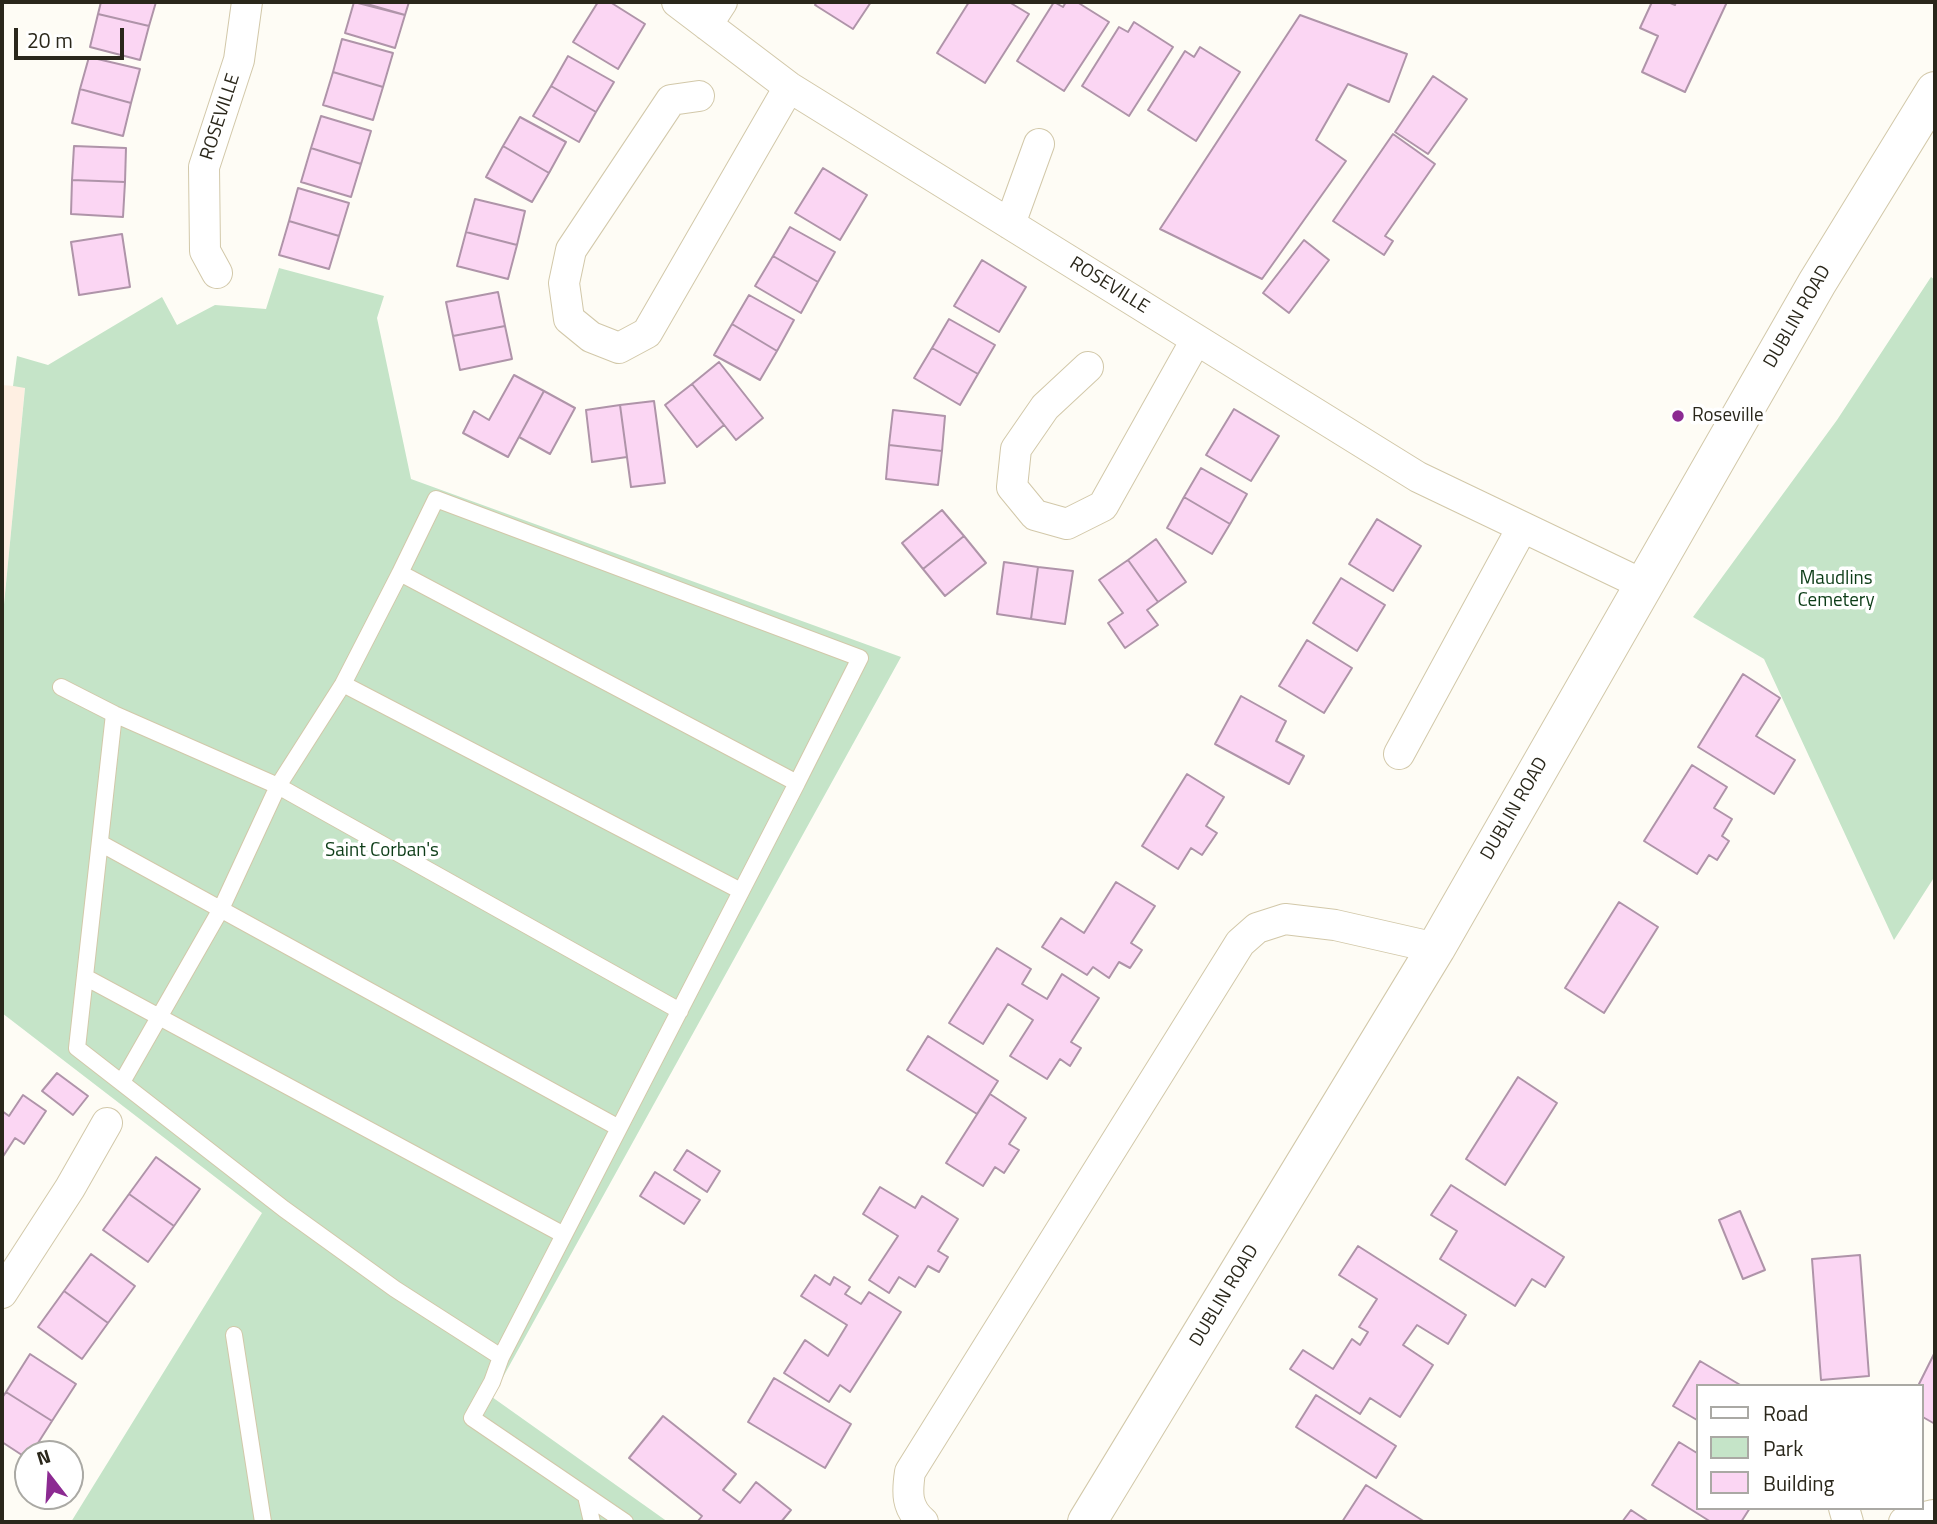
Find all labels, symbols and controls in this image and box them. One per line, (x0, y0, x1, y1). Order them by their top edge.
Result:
scale bar (18, 14, 128, 58)
text: 20 m (27, 24, 73, 56)
street label: ROSEVILLE (196, 71, 246, 163)
street label: ROSEVILLE (1065, 253, 1153, 319)
street label: DUBLIN ROAD (1759, 262, 1837, 372)
place label: Roseville (1692, 405, 1764, 427)
marker: Roseville (1670, 408, 1686, 424)
park label: Maudlins Cemetery (1797, 568, 1875, 612)
street label: DUBLIN ROAD (1476, 754, 1554, 864)
park label: Saint Corban's (325, 840, 439, 862)
street label: DUBLIN ROAD (1186, 1241, 1264, 1351)
legend (1696, 1384, 1923, 1510)
text: Road (1763, 1397, 1808, 1429)
text: Park (1763, 1432, 1803, 1464)
north arrow (14, 1440, 84, 1510)
text: N (33, 1441, 54, 1472)
text: Building (1763, 1467, 1834, 1499)

